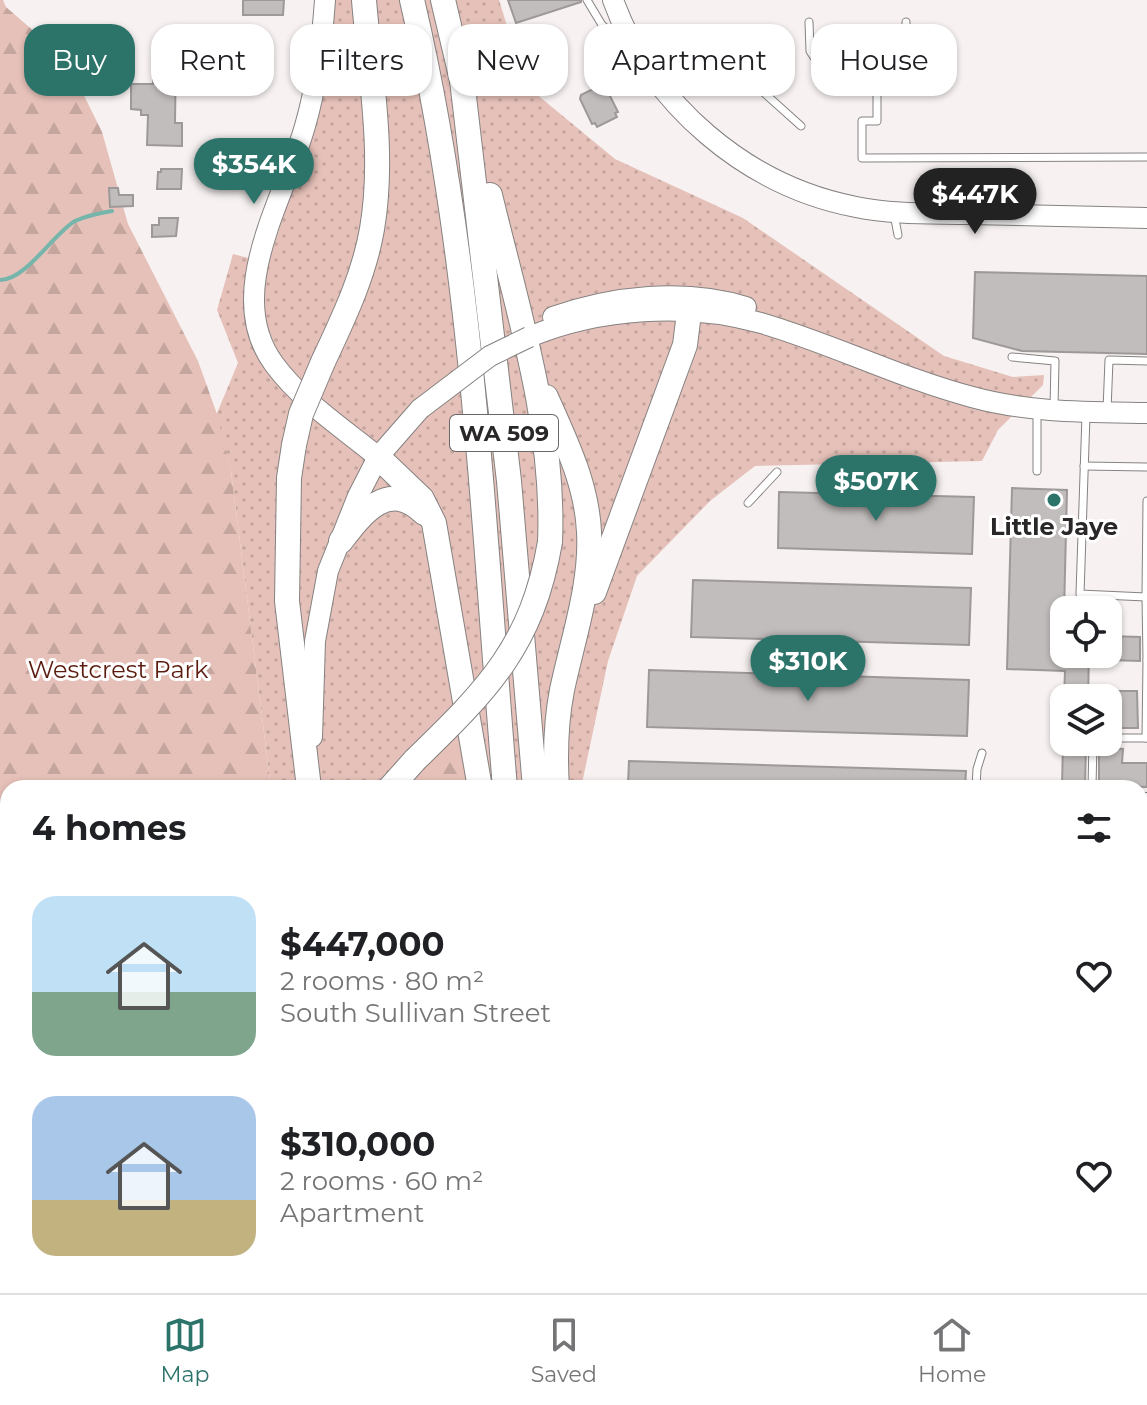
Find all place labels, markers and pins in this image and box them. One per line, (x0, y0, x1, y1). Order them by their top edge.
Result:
pin: $354K (198, 138, 310, 206)
pin: $447K (919, 168, 1031, 236)
pin: $507K (820, 455, 932, 523)
marker: Little Jaye (1045, 491, 1063, 509)
place label: Little Jaye (990, 512, 1118, 541)
pin: $310K (752, 635, 864, 703)

